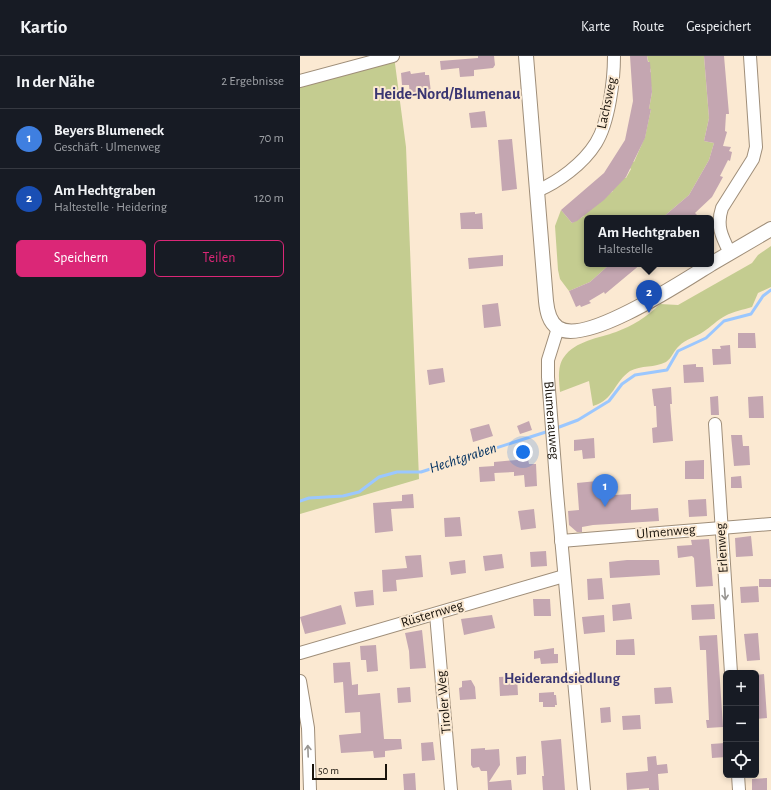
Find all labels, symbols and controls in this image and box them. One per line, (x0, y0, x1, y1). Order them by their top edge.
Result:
text: Kartio (20, 18, 67, 37)
text: Karte (581, 20, 610, 34)
text: Route (632, 20, 664, 34)
text: Gespeichert (686, 20, 751, 34)
text: In der Nähe (16, 73, 95, 90)
text: 2 Ergebnisse (221, 75, 284, 88)
street label: Lachsweg (595, 76, 619, 130)
district label: Heide-Nord/Blumenau (374, 86, 521, 102)
text: Beyers Blumeneck (54, 123, 164, 138)
text: 1 (27, 132, 31, 145)
text: 70 m (259, 132, 284, 145)
text: Geschäft · Ulmenweg (54, 141, 160, 154)
text: Am Hechtgraben (54, 183, 156, 198)
text: 2 (26, 192, 32, 205)
text: 120 m (254, 192, 284, 205)
text: Haltestelle · Heidering (54, 201, 167, 214)
popup (584, 215, 714, 267)
text: Am Hechtgraben (598, 225, 700, 240)
button: Speichern (16, 240, 146, 277)
button: Teilen (154, 240, 284, 277)
text: Haltestelle (598, 243, 653, 256)
pin: 2 (636, 280, 662, 313)
street label: Blumenauweg (541, 381, 561, 460)
water label: Hechtgraben (428, 440, 498, 476)
your location (513, 442, 533, 462)
pin: 1 (592, 474, 618, 507)
street label: Ulmenweg (636, 522, 696, 542)
street label: Erlenweg (713, 522, 731, 574)
one-way arrow (722, 587, 729, 600)
street label: Rüsternweg (399, 598, 465, 630)
street label: Tiroler Weg (434, 670, 454, 734)
map controls (723, 670, 759, 778)
button: + (723, 670, 759, 706)
district label: Heiderandsiedlung (504, 671, 620, 686)
button: − (723, 706, 759, 742)
button: locate (723, 742, 759, 778)
one-way arrow (304, 745, 312, 758)
scale bar (312, 762, 387, 781)
text: 50 m (318, 765, 339, 776)

